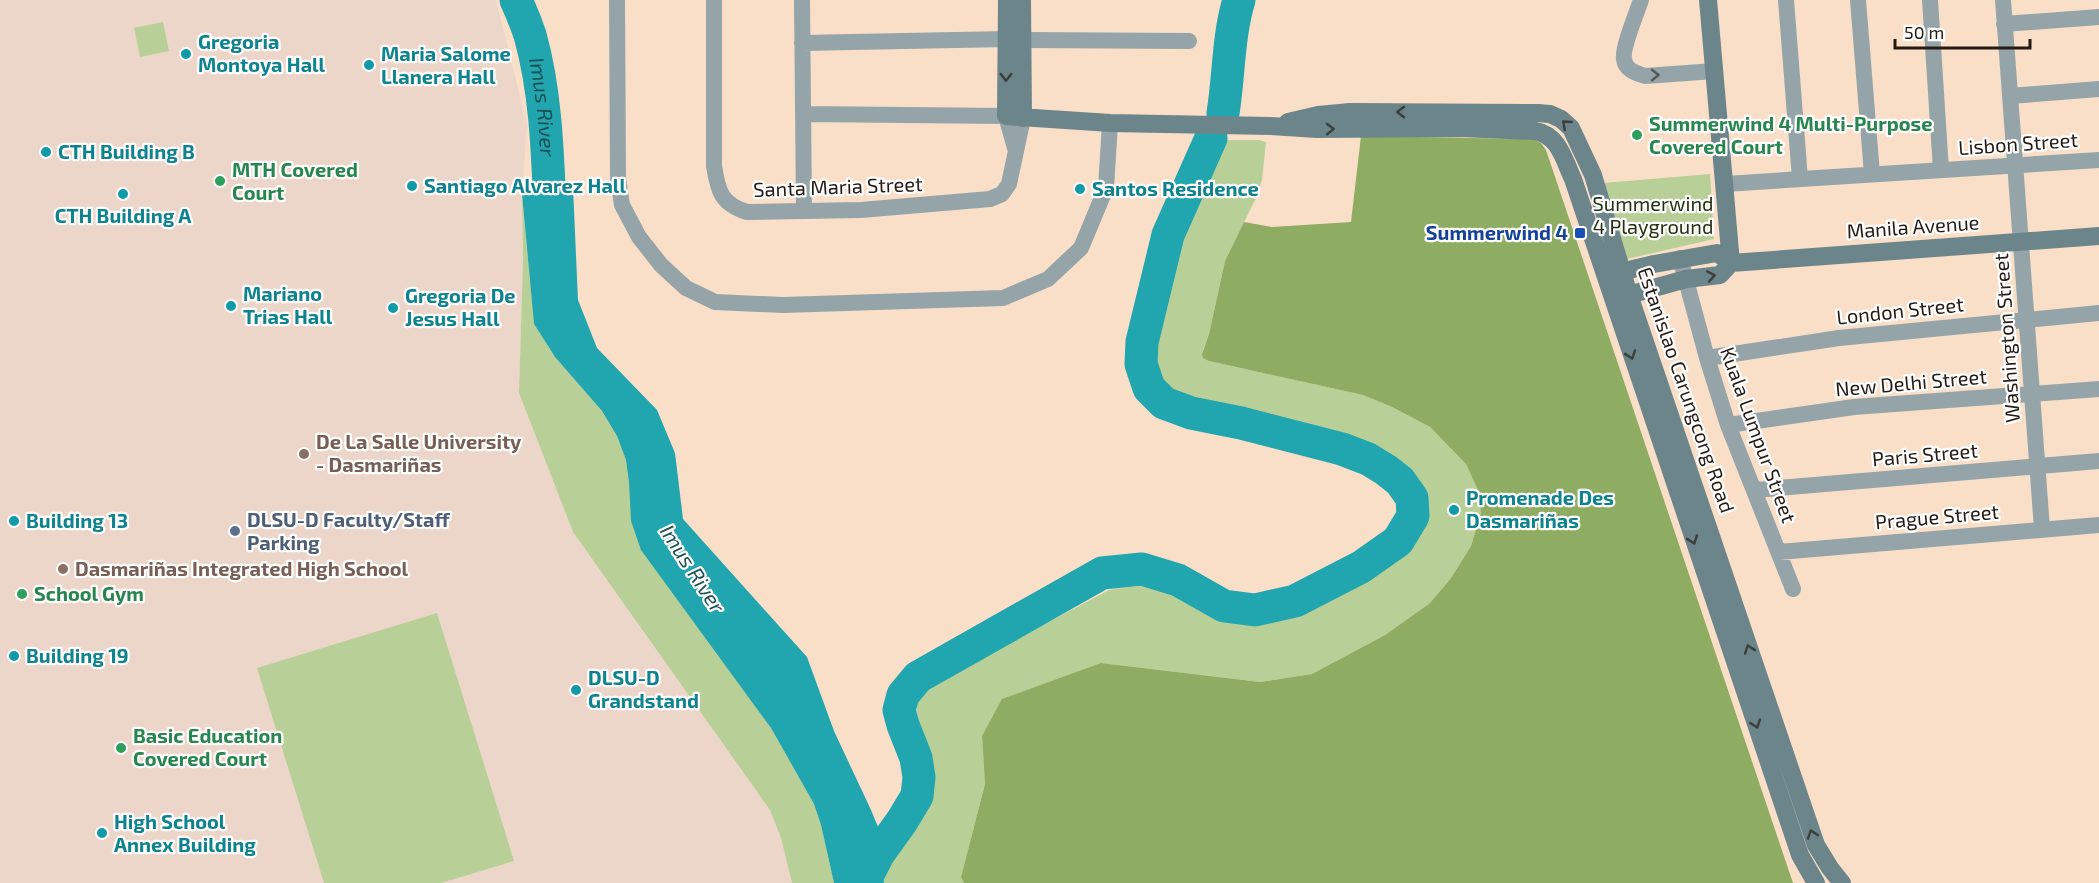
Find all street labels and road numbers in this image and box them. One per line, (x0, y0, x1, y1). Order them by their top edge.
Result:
street label: Lisbon Street (1957, 127, 2079, 159)
street label: Santa Maria Street (753, 171, 923, 201)
street label: Manila Avenue (1846, 209, 1980, 243)
street label: Washington Street (1988, 252, 2024, 424)
street label: Estanislao Carungcong Road (1634, 264, 1740, 516)
street label: London Street (1835, 291, 1965, 329)
street label: Kuala Lumpur Street (1716, 343, 1802, 526)
street label: New Delhi Street (1834, 363, 1988, 401)
street label: Paris Street (1871, 437, 1979, 471)
street label: Prague Street (1874, 499, 2000, 533)

